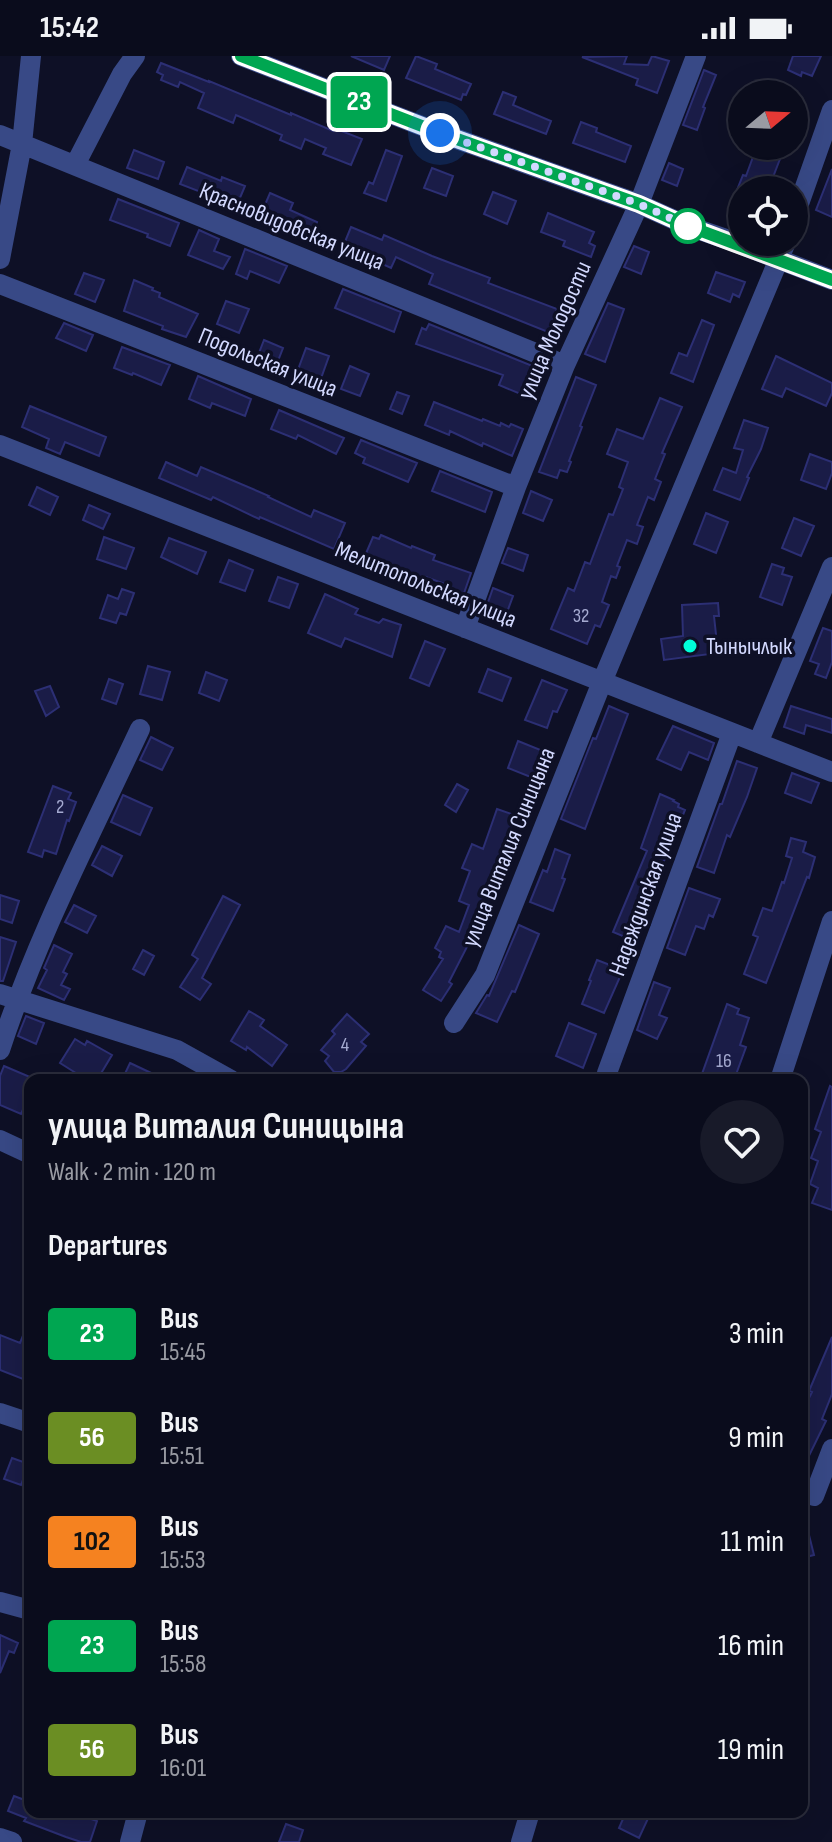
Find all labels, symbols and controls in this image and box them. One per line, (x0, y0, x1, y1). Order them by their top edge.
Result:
text: 15:42 (40, 10, 99, 46)
line badge: 23 (323, 76, 395, 128)
north arrow (728, 80, 808, 160)
map controls (728, 80, 808, 256)
text: 23 (347, 85, 371, 118)
your location (420, 113, 460, 153)
street label: Красновидовская улица (195, 176, 389, 277)
button: locate (728, 176, 808, 256)
unlabelled marker (671, 209, 705, 243)
street label: улица Молодости (511, 257, 598, 404)
street label: Подольская улица (194, 321, 342, 403)
street label: Мелитопольская улица (331, 535, 521, 634)
house number: 32 (573, 604, 589, 628)
place label: Тынычлык (706, 632, 793, 661)
marker: Тынычлык (681, 637, 699, 655)
street label: улица Виталия Синицына (455, 743, 562, 951)
house number: 2 (56, 795, 64, 819)
street label: Надеждинская улица (602, 809, 688, 980)
house number: 4 (341, 1033, 349, 1057)
house number: 16 (716, 1049, 732, 1073)
button: heart (700, 1100, 784, 1184)
text: улица Виталия Синицына (48, 1104, 404, 1149)
text: Walk · 2 min · 120 m (48, 1157, 216, 1188)
text: Departures (48, 1228, 168, 1264)
text: Bus (160, 1301, 199, 1337)
text: 3 min (729, 1316, 784, 1352)
text: 23 (80, 1317, 104, 1350)
text: 15:45 (160, 1337, 206, 1368)
text: Bus (160, 1405, 199, 1441)
text: 9 min (728, 1420, 784, 1456)
text: 56 (79, 1421, 105, 1454)
text: 15:51 (160, 1441, 204, 1472)
text: Bus (160, 1509, 199, 1545)
text: 11 min (721, 1524, 784, 1560)
text: 102 (74, 1525, 110, 1558)
text: 15:53 (160, 1545, 206, 1576)
text: Bus (160, 1613, 199, 1649)
text: 16 min (718, 1628, 784, 1664)
text: 23 (80, 1629, 104, 1662)
text: 15:58 (160, 1649, 206, 1680)
text: Bus (160, 1717, 199, 1753)
text: 19 min (718, 1732, 784, 1768)
text: 56 (79, 1733, 105, 1766)
text: 16:01 (160, 1753, 206, 1784)

